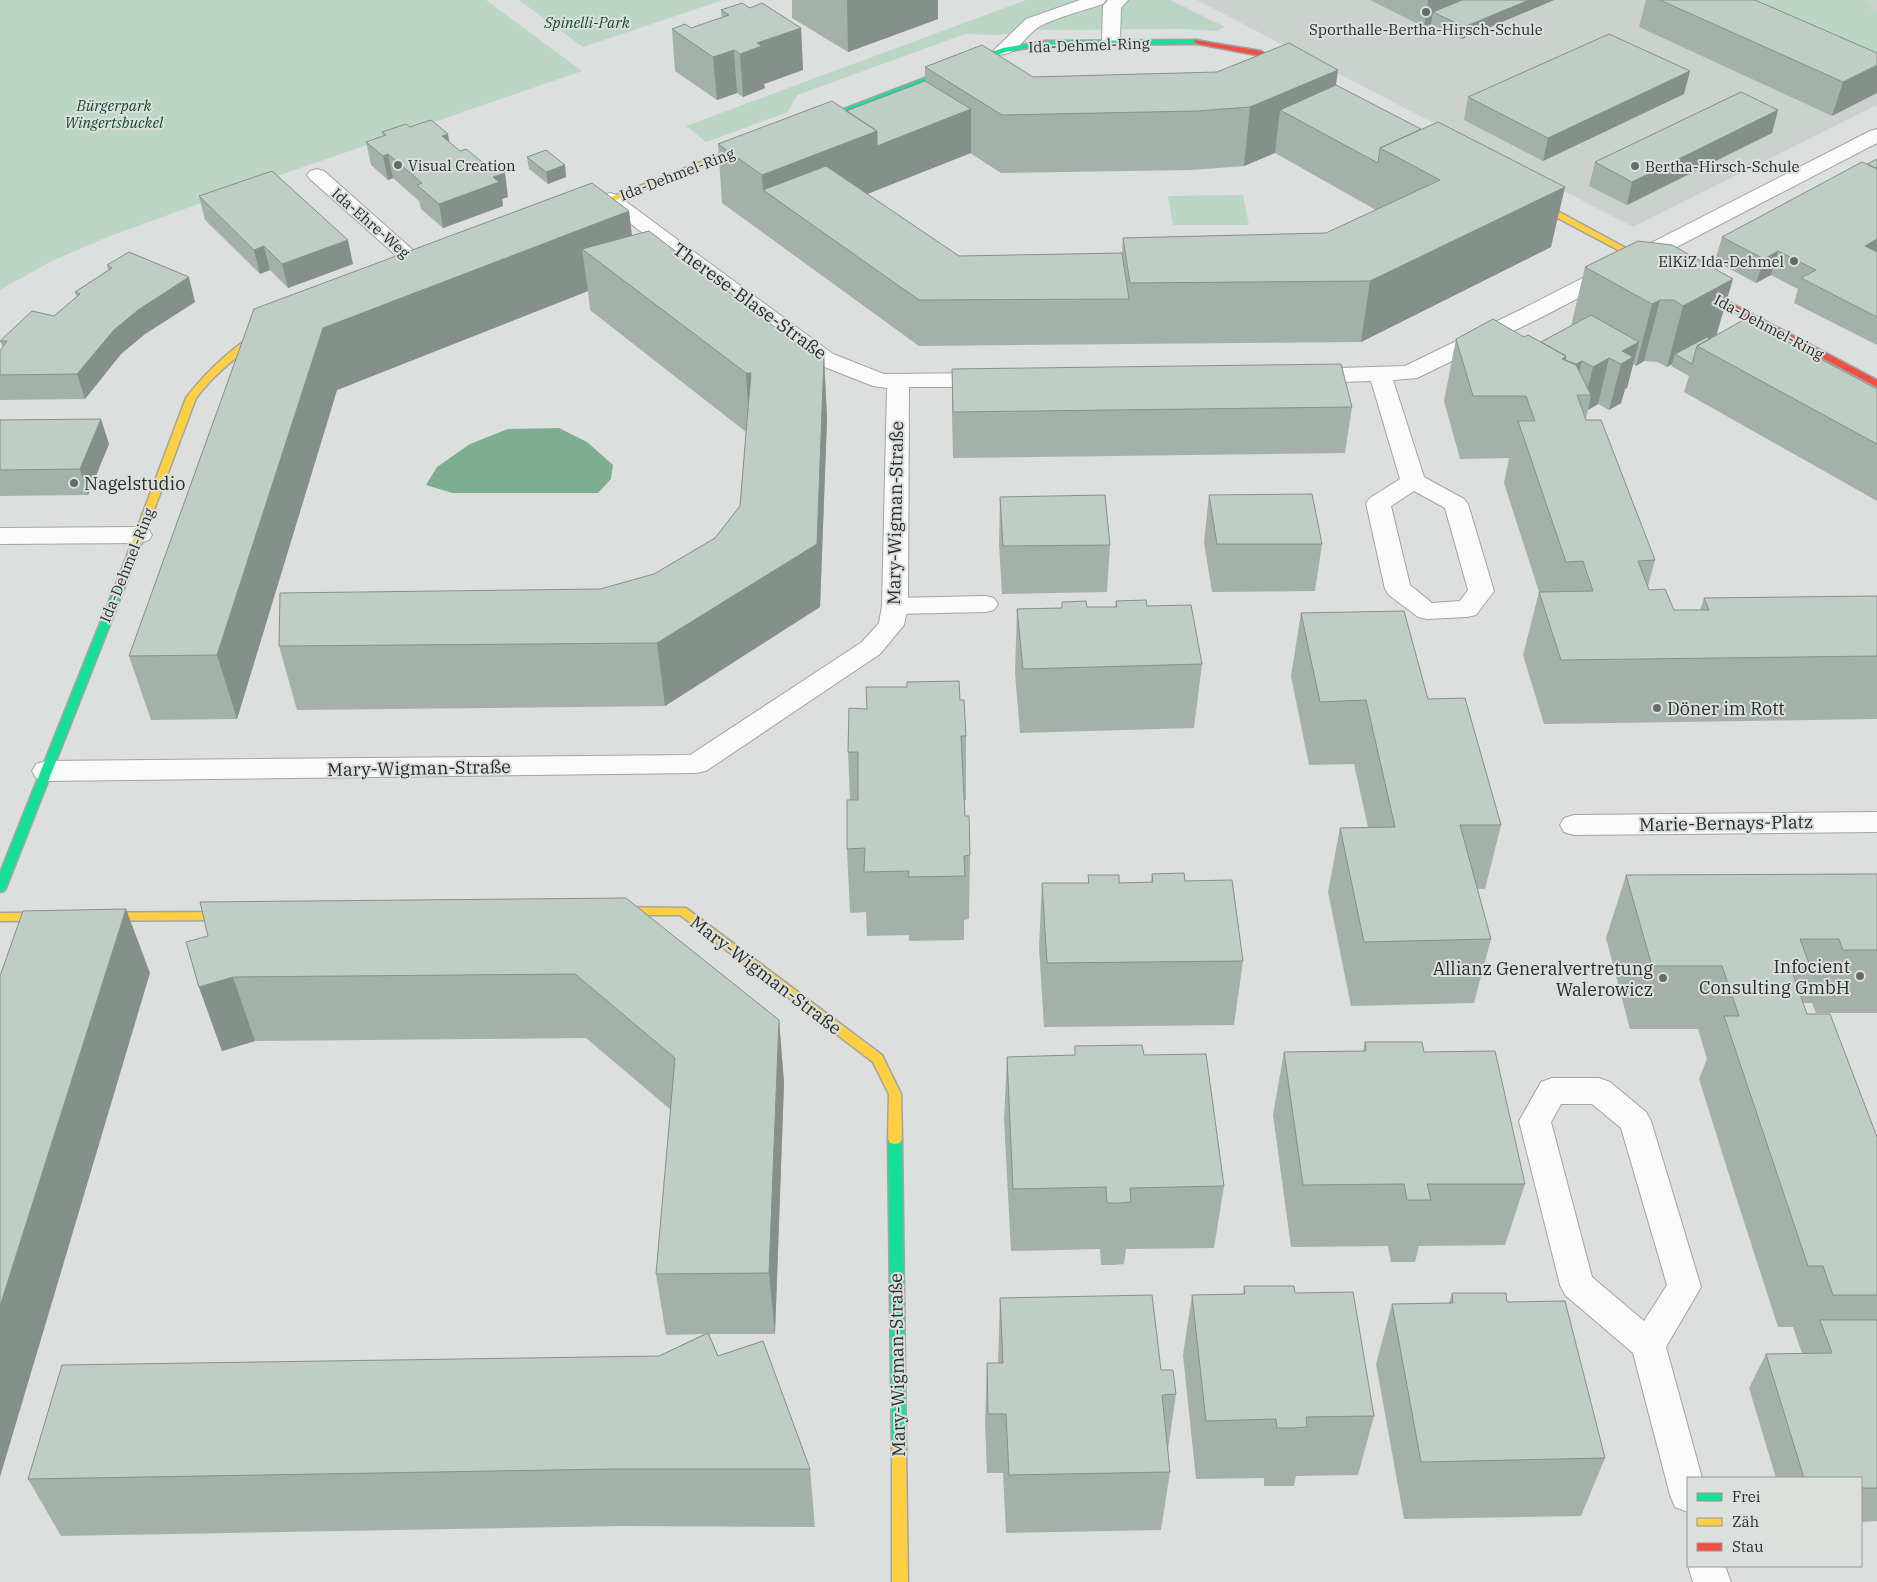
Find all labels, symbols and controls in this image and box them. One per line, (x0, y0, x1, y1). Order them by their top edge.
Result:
marker: Sporthalle-Bertha-Hirsch-Schule (1420, 6, 1432, 18)
park label: Spinelli-Park (543, 13, 630, 32)
place label: Sporthalle-Bertha-Hirsch-Schule (1309, 20, 1543, 39)
street label: Ida-Dehmel-Ring (1028, 33, 1150, 57)
park label: Bürgerpark Wingertsbuckel (65, 96, 164, 132)
street label: Ida-Dehmel-Ring (617, 143, 737, 205)
place label: Visual Creation (408, 156, 516, 175)
place label: Bertha-Hirsch-Schule (1645, 157, 1800, 176)
marker: Visual Creation (392, 159, 404, 171)
marker: Bertha-Hirsch-Schule (1629, 160, 1641, 172)
street label: Ida-Ehre-Weg (328, 184, 414, 262)
street label: Therese-Blase-Straße (669, 237, 831, 365)
place label: ElKiZ Ida-Dehmel (1658, 252, 1784, 271)
marker: ElKiZ Ida-Dehmel (1788, 255, 1800, 267)
street label: Ida-Dehmel-Ring (1711, 290, 1827, 364)
street label: Mary-Wigman-Straße (882, 421, 908, 605)
place label: Nagelstudio (84, 472, 185, 495)
marker: Nagelstudio (68, 477, 80, 489)
street label: Ida-Dehmel-Ring (95, 505, 159, 625)
place label: Döner im Rott (1667, 697, 1785, 720)
marker: Döner im Rott (1651, 702, 1663, 714)
street label: Mary-Wigman-Straße (327, 755, 511, 781)
street label: Marie-Bernays-Platz (1639, 810, 1813, 836)
street label: Mary-Wigman-Straße (686, 910, 846, 1040)
place label: Infocient Consulting GmbH (1699, 955, 1850, 999)
place label: Allianz Generalvertretung Walerowicz (1433, 957, 1653, 1001)
marker: Infocient Consulting GmbH (1854, 970, 1866, 982)
marker: Allianz Generalvertretung Walerowicz (1657, 972, 1669, 984)
street label: Mary-Wigman-Straße (884, 1273, 910, 1457)
legend (1687, 1477, 1862, 1567)
text: Frei (1732, 1487, 1761, 1506)
text: Zäh (1732, 1512, 1759, 1531)
text: Stau (1732, 1537, 1764, 1556)

